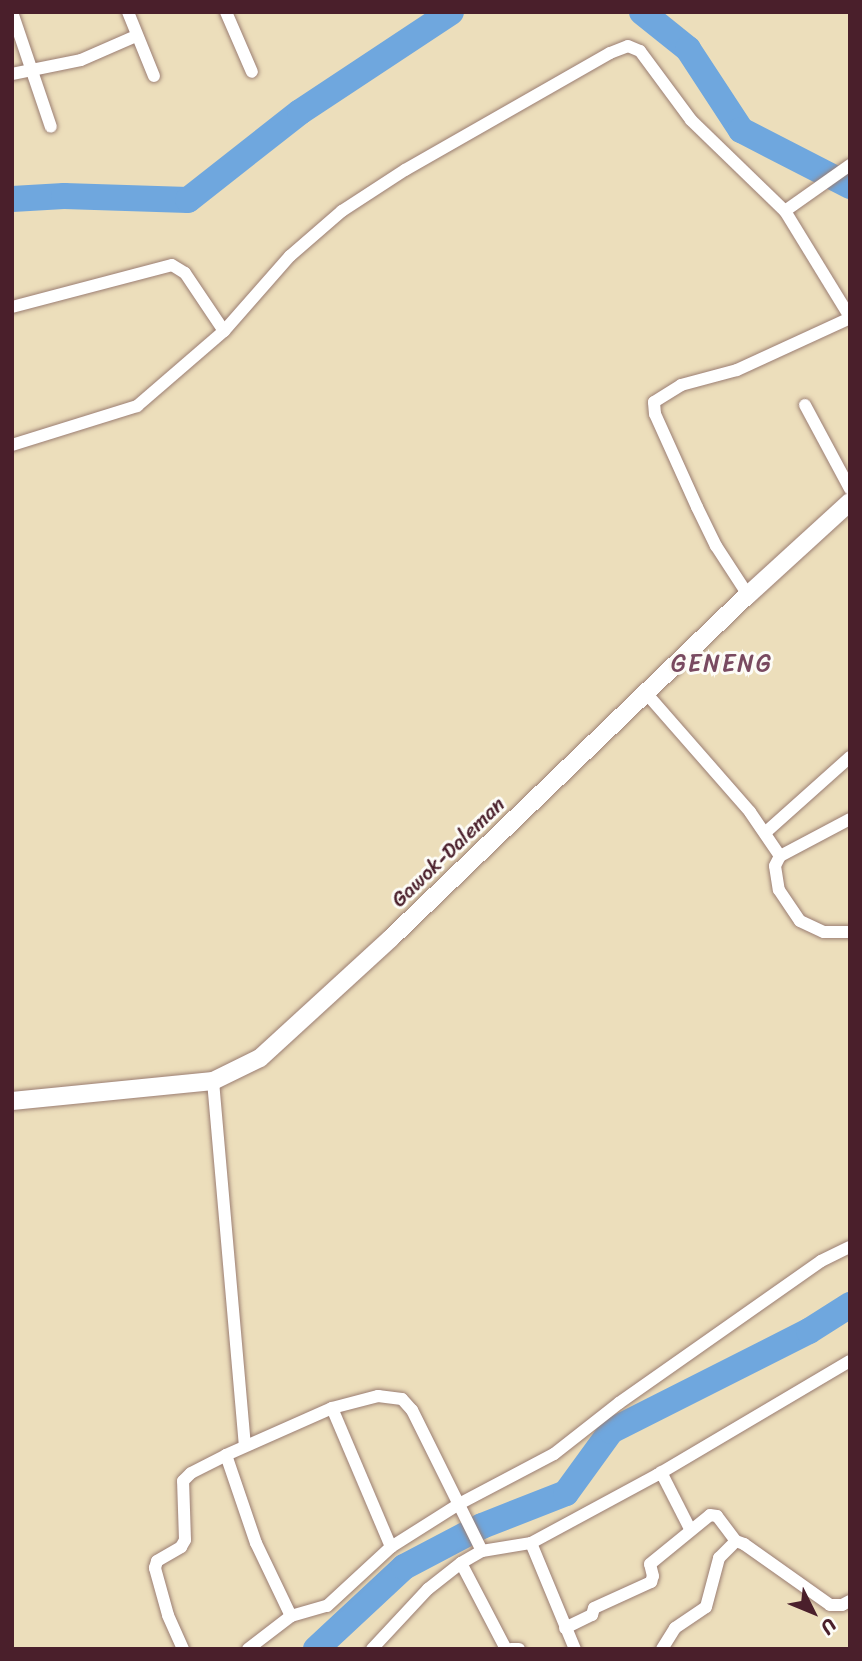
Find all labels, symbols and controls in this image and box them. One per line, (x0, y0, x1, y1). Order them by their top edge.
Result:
district label: GENENG (672, 650, 772, 678)
street label: Gawok-Daleman (386, 792, 510, 912)
north arrow (778, 1577, 848, 1647)
text: U (812, 1611, 845, 1643)

